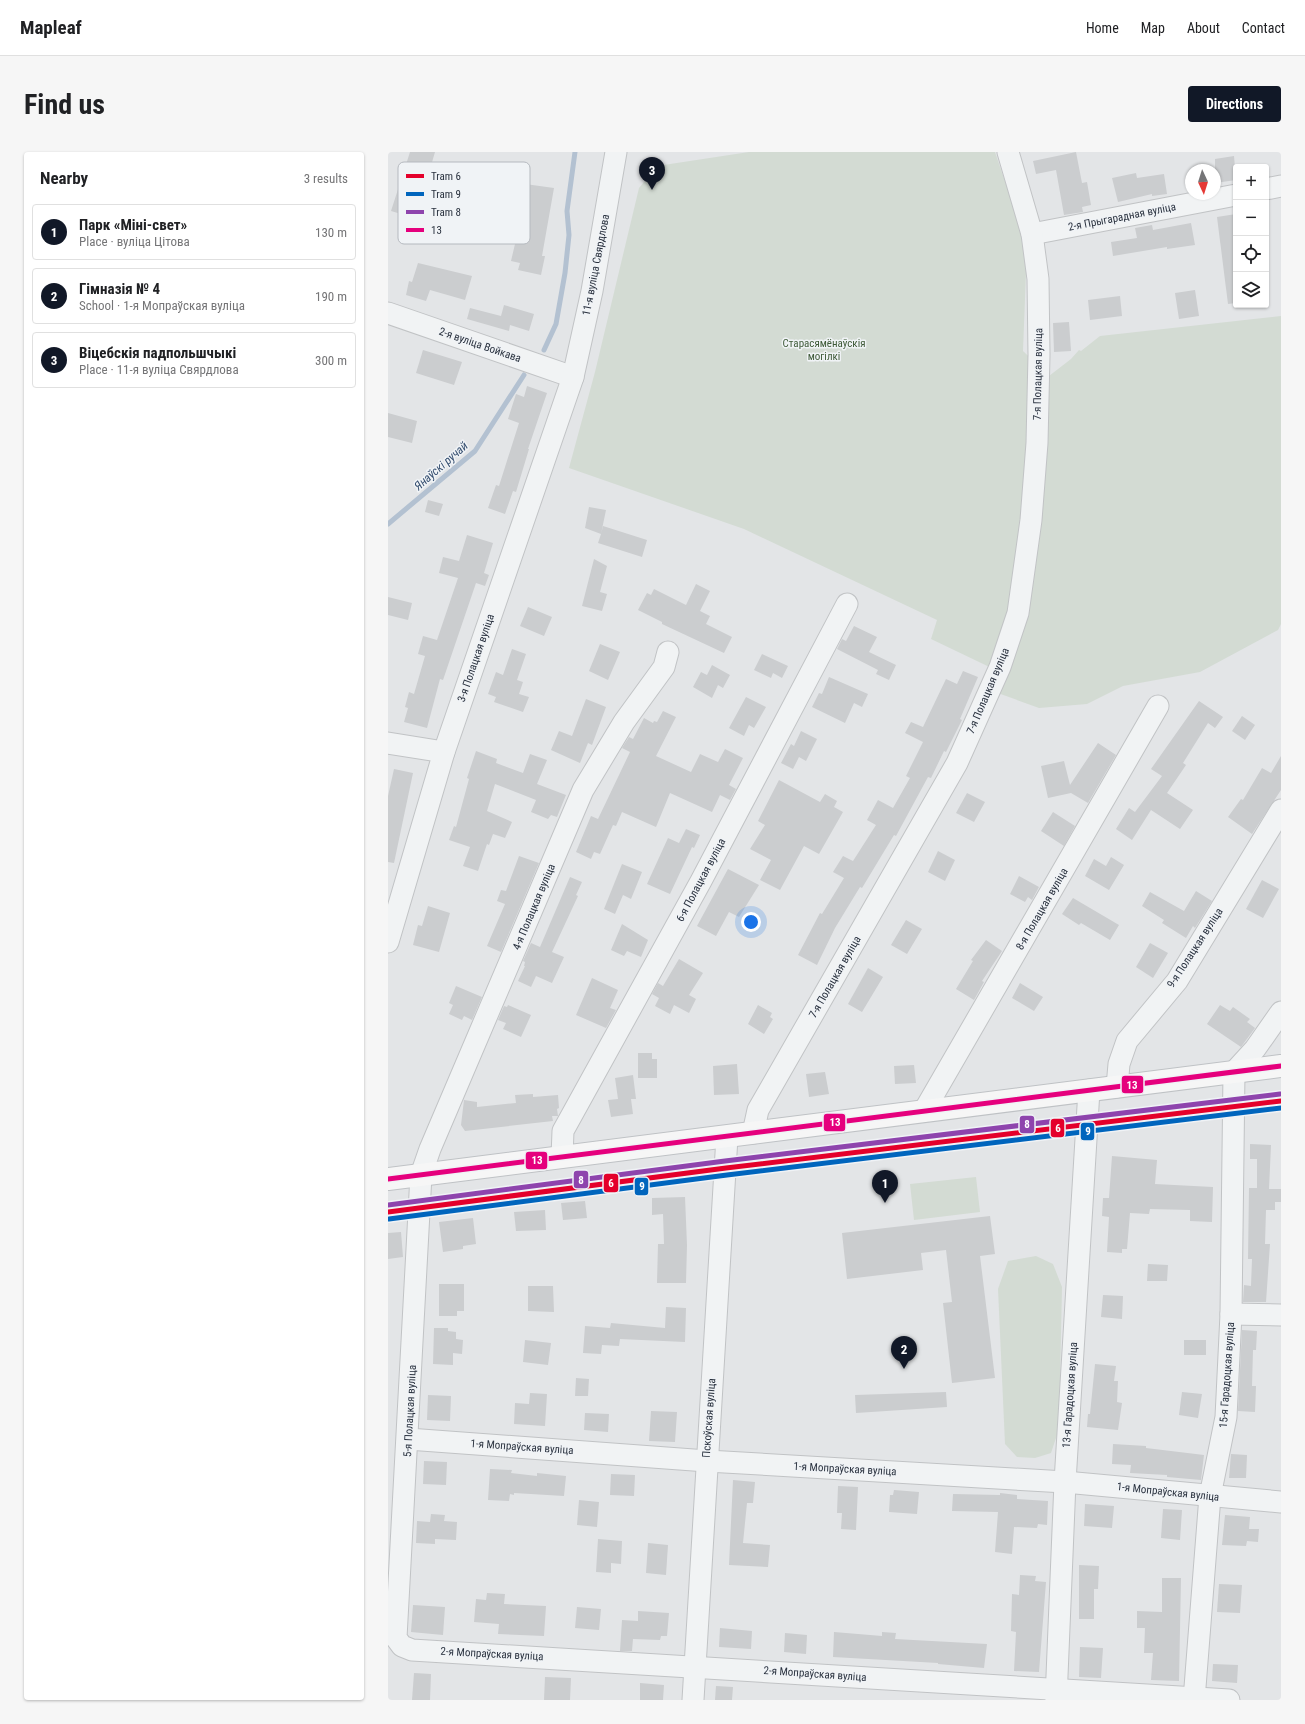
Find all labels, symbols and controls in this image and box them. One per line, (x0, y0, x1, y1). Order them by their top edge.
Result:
text: Mapleaf (20, 16, 82, 39)
text: Home (1086, 20, 1119, 36)
text: Map (1141, 20, 1165, 36)
text: About (1187, 20, 1220, 36)
text: Contact (1242, 20, 1285, 36)
button: Directions (1188, 86, 1281, 122)
text: Find us (24, 88, 105, 121)
pin: 3 (639, 157, 665, 190)
legend (398, 162, 530, 244)
north arrow (1185, 164, 1221, 200)
map controls (1233, 164, 1269, 308)
button: + (1233, 164, 1269, 200)
text: Nearby (40, 168, 88, 188)
text: Tram 6 (431, 170, 461, 183)
text: 3 results (304, 171, 348, 186)
text: Tram 9 (431, 188, 461, 201)
street label: 2-я Прыгарадная вуліца (1067, 200, 1177, 234)
button: − (1233, 200, 1269, 236)
text: Tram 8 (431, 206, 461, 219)
street label: 11-я вуліца Свярдлова (580, 213, 612, 317)
text: Парк «Міні-свет» (79, 216, 187, 234)
text: 13 (431, 224, 442, 237)
text: 1 (51, 225, 57, 240)
text: 130 m (315, 225, 347, 240)
text: Place · вуліца Цітова (79, 234, 190, 249)
button: locate (1233, 236, 1269, 272)
button: layers (1233, 272, 1269, 308)
text: Гімназія № 4 (79, 280, 160, 298)
text: 2 (51, 289, 57, 304)
text: 190 m (315, 289, 347, 304)
text: School · 1-я Мопраўская вуліца (79, 298, 245, 313)
street label: 2-я вуліца Войкава (437, 325, 523, 365)
street label: 7-я Полацкая вуліца (1031, 328, 1045, 420)
park label: Старасямёнаўскія могілкі (783, 337, 865, 363)
text: Віцебскія падпольшчыкі (79, 344, 236, 362)
text: 3 (51, 353, 57, 368)
text: 300 m (315, 353, 347, 368)
text: Place · 11-я вуліца Свярдлова (79, 362, 239, 377)
water label: Янаўскі ручай (410, 439, 471, 494)
street label: 3-я Полацкая вуліца (455, 612, 497, 704)
street label: 7-я Полацкая вуліца (964, 646, 1012, 736)
street label: 6-я Полацкая вуліца (674, 836, 728, 924)
street label: 4-я Полацкая вуліца (510, 862, 558, 952)
street label: 8-я Полацкая вуліца (1013, 866, 1071, 952)
street label: 9-я Полацкая вуліца (1164, 906, 1226, 990)
your location (741, 912, 761, 932)
street label: 7-я Полацкая вуліца (806, 934, 864, 1020)
line badge: 13 (1121, 1075, 1144, 1094)
text: 13 (1126, 1079, 1138, 1092)
line badge: 13 (823, 1113, 846, 1132)
line badge: 8 (1019, 1115, 1035, 1134)
text: 13 (829, 1116, 841, 1129)
text: 8 (1024, 1118, 1030, 1131)
line badge: 6 (1050, 1118, 1065, 1138)
text: 6 (1055, 1122, 1061, 1135)
line badge: 9 (1080, 1122, 1095, 1141)
text: 9 (1085, 1125, 1091, 1138)
line badge: 13 (525, 1151, 548, 1170)
text: 13 (531, 1154, 543, 1167)
line badge: 8 (573, 1170, 589, 1189)
pin: 1 (872, 1170, 898, 1203)
line badge: 6 (603, 1173, 619, 1193)
text: 8 (578, 1174, 584, 1187)
text: 6 (608, 1177, 614, 1190)
line badge: 9 (634, 1177, 649, 1196)
text: 9 (639, 1180, 645, 1193)
street label: 15-я Гарадоцкая вуліца (1217, 1322, 1237, 1428)
pin: 2 (891, 1336, 917, 1369)
street label: 13-я Гарадоцкая вуліца (1060, 1342, 1080, 1448)
street label: 5-я Полацкая вуліца (401, 1365, 419, 1457)
street label: Пскоўская вуліца (700, 1378, 718, 1458)
street label: 1-я Мопраўская вуліца (470, 1437, 574, 1457)
street label: 1-я Мопраўская вуліца (793, 1460, 897, 1478)
street label: 1-я Мопраўская вуліца (1116, 1480, 1220, 1504)
street label: 2-я Мопраўская вуліца (440, 1645, 544, 1663)
street label: 2-я Мопраўская вуліца (763, 1664, 867, 1684)

